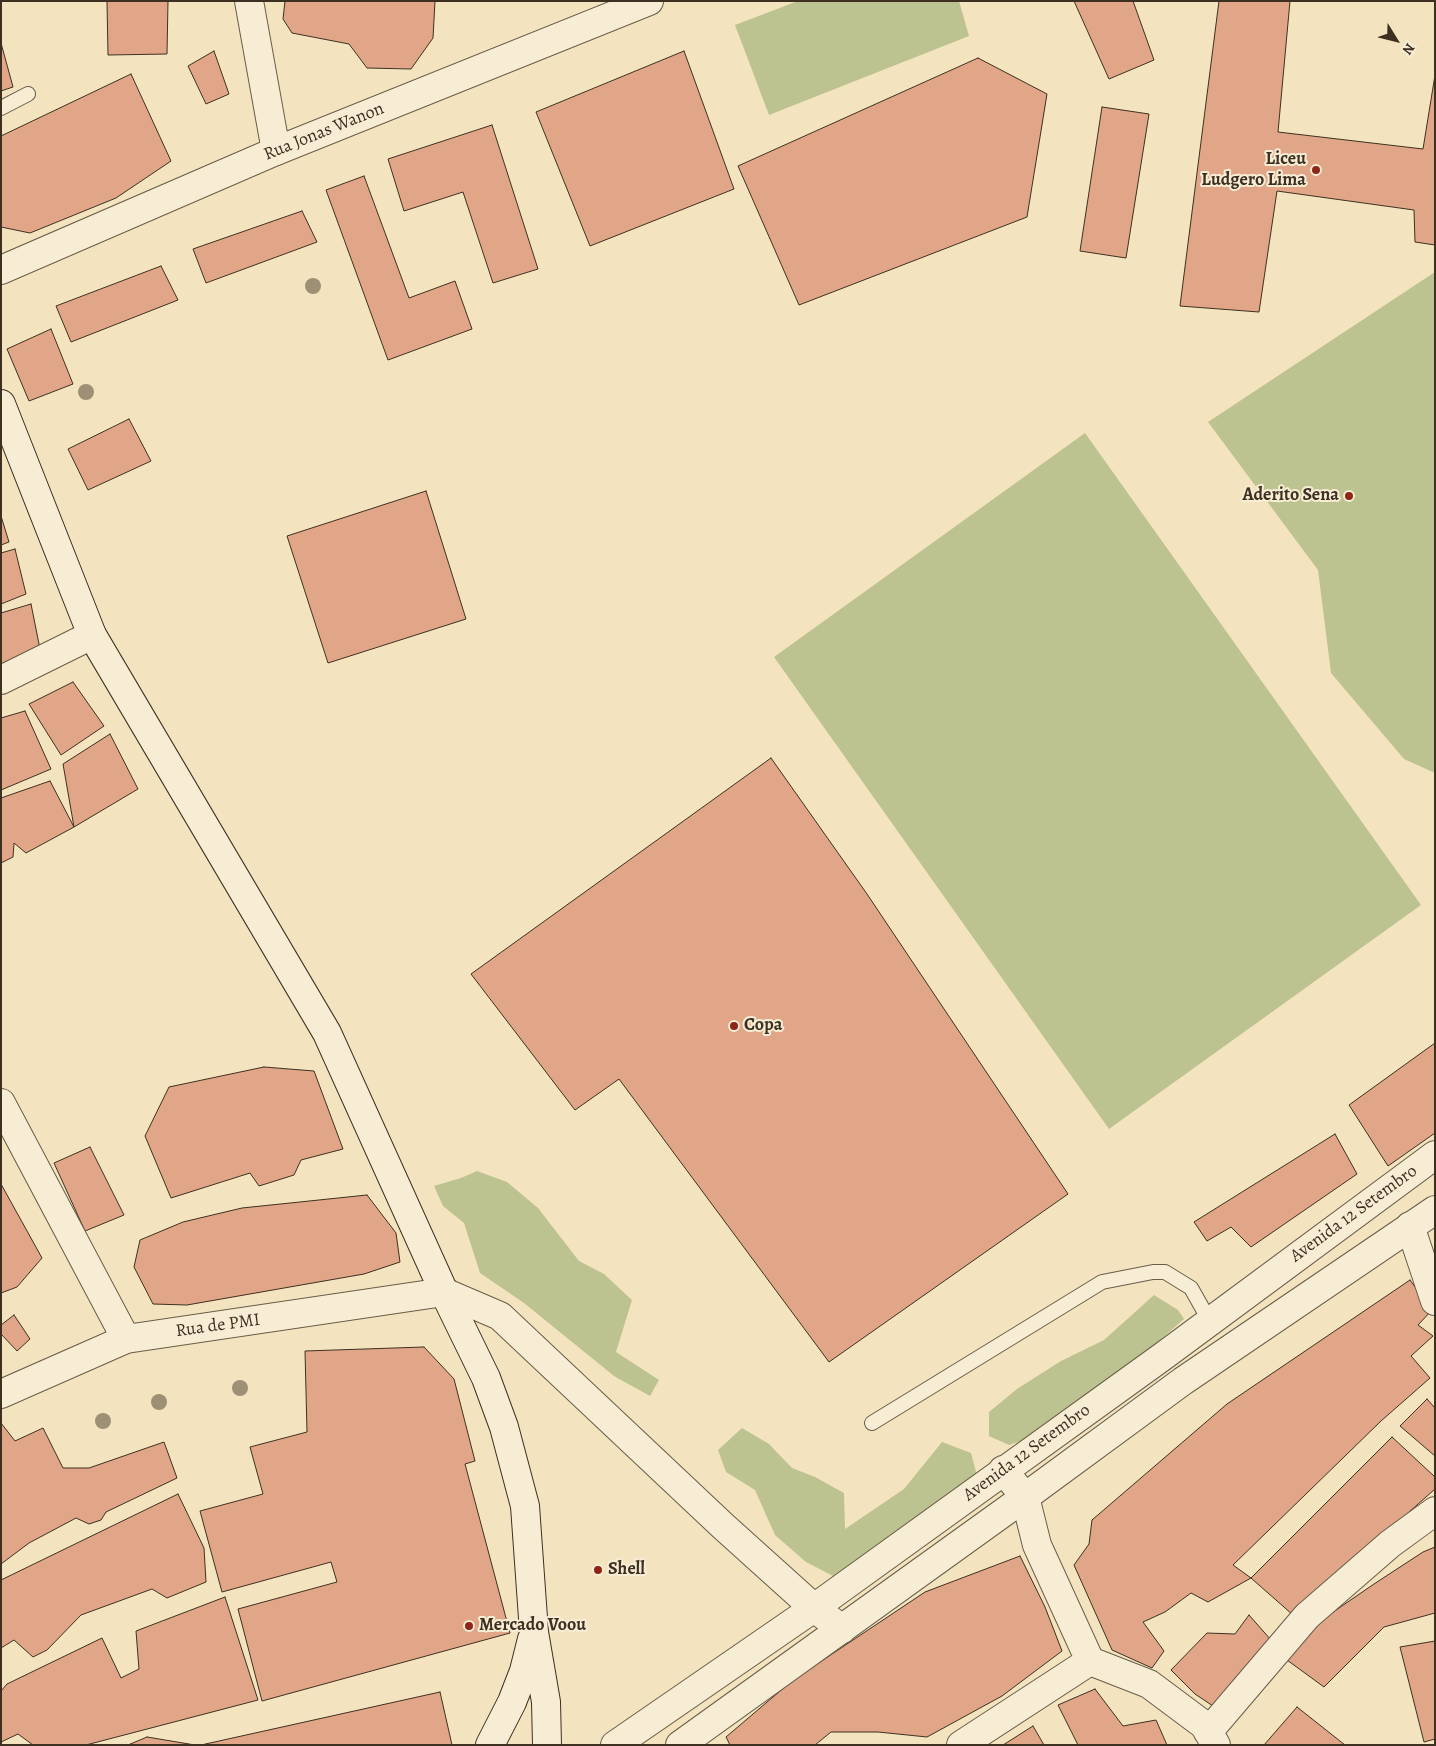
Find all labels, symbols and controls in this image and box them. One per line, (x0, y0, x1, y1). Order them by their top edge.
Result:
north arrow (1371, 15, 1421, 65)
text: N (1398, 39, 1419, 59)
street label: Rua Jonas Wanon (261, 98, 387, 166)
place label: Liceu Ludgero Lima (1201, 149, 1306, 192)
marker: Liceu Ludgero Lima (1310, 164, 1322, 176)
place label: Aderito Sena (1243, 485, 1339, 507)
marker: Aderito Sena (1343, 490, 1355, 502)
place label: Copa (744, 1015, 782, 1037)
marker: Copa (728, 1020, 740, 1032)
street label: Avenida 12 Setembro (1286, 1161, 1422, 1267)
street label: Rua de PMI (174, 1309, 262, 1343)
street label: Avenida 12 Setembro (959, 1400, 1095, 1506)
place label: Shell (608, 1559, 645, 1581)
marker: Shell (592, 1564, 604, 1576)
place label: Mercado Voou (479, 1615, 586, 1637)
marker: Mercado Voou (463, 1620, 475, 1632)

